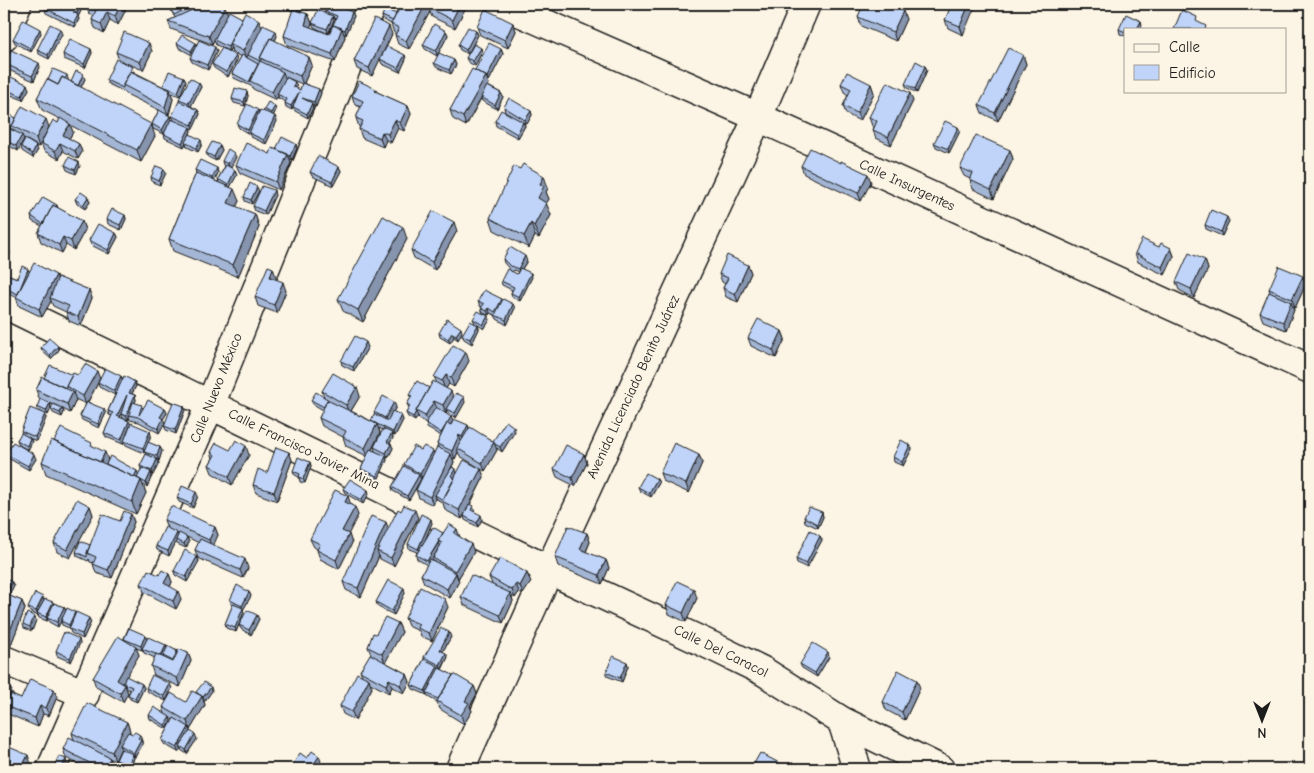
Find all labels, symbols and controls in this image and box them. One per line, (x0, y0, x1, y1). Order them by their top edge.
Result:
legend (1124, 28, 1286, 92)
text: Calle (1169, 38, 1201, 56)
text: Edificio (1169, 64, 1216, 82)
street label: Calle Insurgentes (856, 155, 958, 215)
street label: Avenida Licenciado Benito Juárez (583, 292, 683, 482)
street label: Calle Nuevo México (186, 330, 246, 446)
street label: Calle Francisco Javier Mina (226, 405, 382, 493)
street label: Calle Del Caracol (671, 621, 771, 681)
north arrow (1236, 696, 1286, 746)
text: N (1257, 724, 1267, 741)

